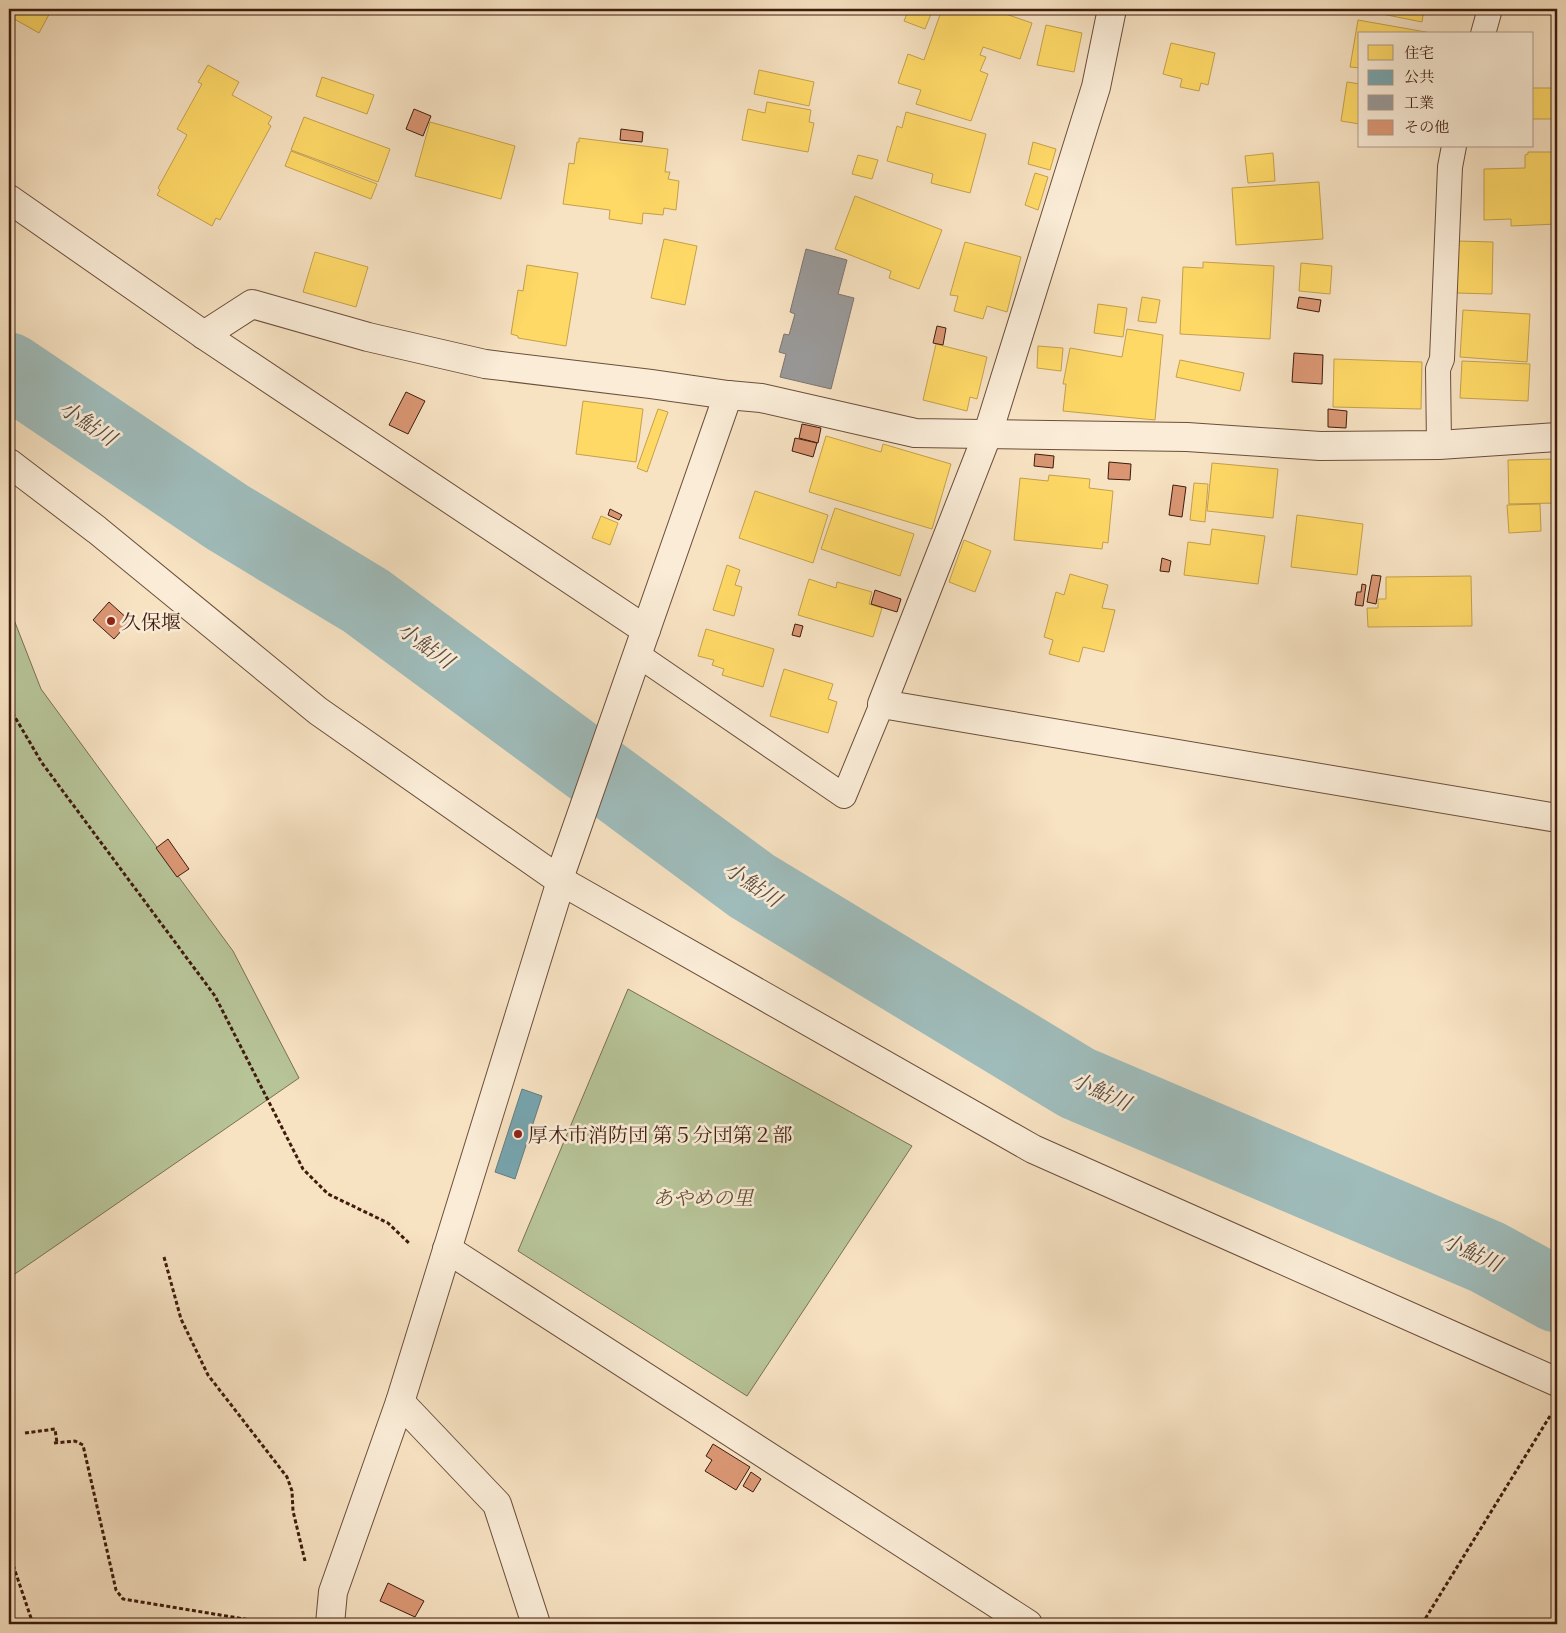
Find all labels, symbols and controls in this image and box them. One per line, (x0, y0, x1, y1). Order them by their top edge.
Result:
legend (1358, 32, 1534, 148)
text: 住宅 (1404, 42, 1434, 63)
text: 公共 (1404, 66, 1434, 87)
text: 工業 (1404, 92, 1434, 113)
text: その他 (1404, 116, 1449, 137)
water label: 小鮎川 (53, 393, 124, 455)
place label: 久保堰 (121, 607, 181, 636)
water label: 小鮎川 (391, 614, 462, 677)
marker: 久保堰 (105, 615, 117, 627)
water label: 小鮎川 (718, 854, 789, 916)
water label: 小鮎川 (1066, 1064, 1138, 1119)
place label: 厚木市消防団 第５分団第２部 (528, 1120, 792, 1149)
marker: 厚木市消防団 第５分団第２部 (512, 1128, 524, 1140)
park label: あやめの里 (653, 1183, 755, 1212)
water label: 小鮎川 (1437, 1225, 1509, 1280)

